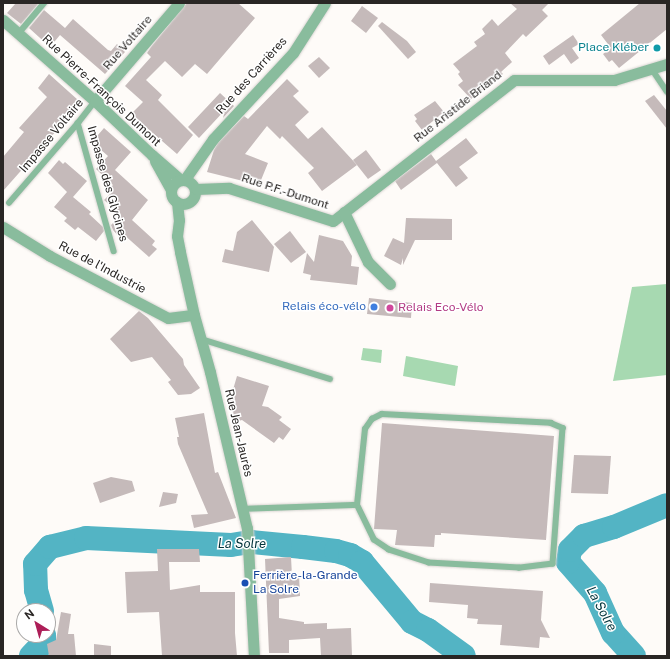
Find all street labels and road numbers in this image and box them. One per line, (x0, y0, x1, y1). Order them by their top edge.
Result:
street label: Rue Voltaire (100, 13, 156, 73)
street label: Rue Pierre-François Dumont (39, 32, 163, 150)
street label: Rue des Carrières (214, 34, 290, 118)
street label: Rue Aristide Briand (411, 68, 505, 146)
street label: Impasse Voltaire (17, 96, 87, 176)
street label: Impasse des Glycines (84, 124, 130, 244)
street label: Rue P.F.-Dumont (239, 171, 331, 213)
street label: Rue de l'Industrie (56, 239, 148, 297)
street label: Rue Jean-Jaurès (221, 388, 255, 478)

